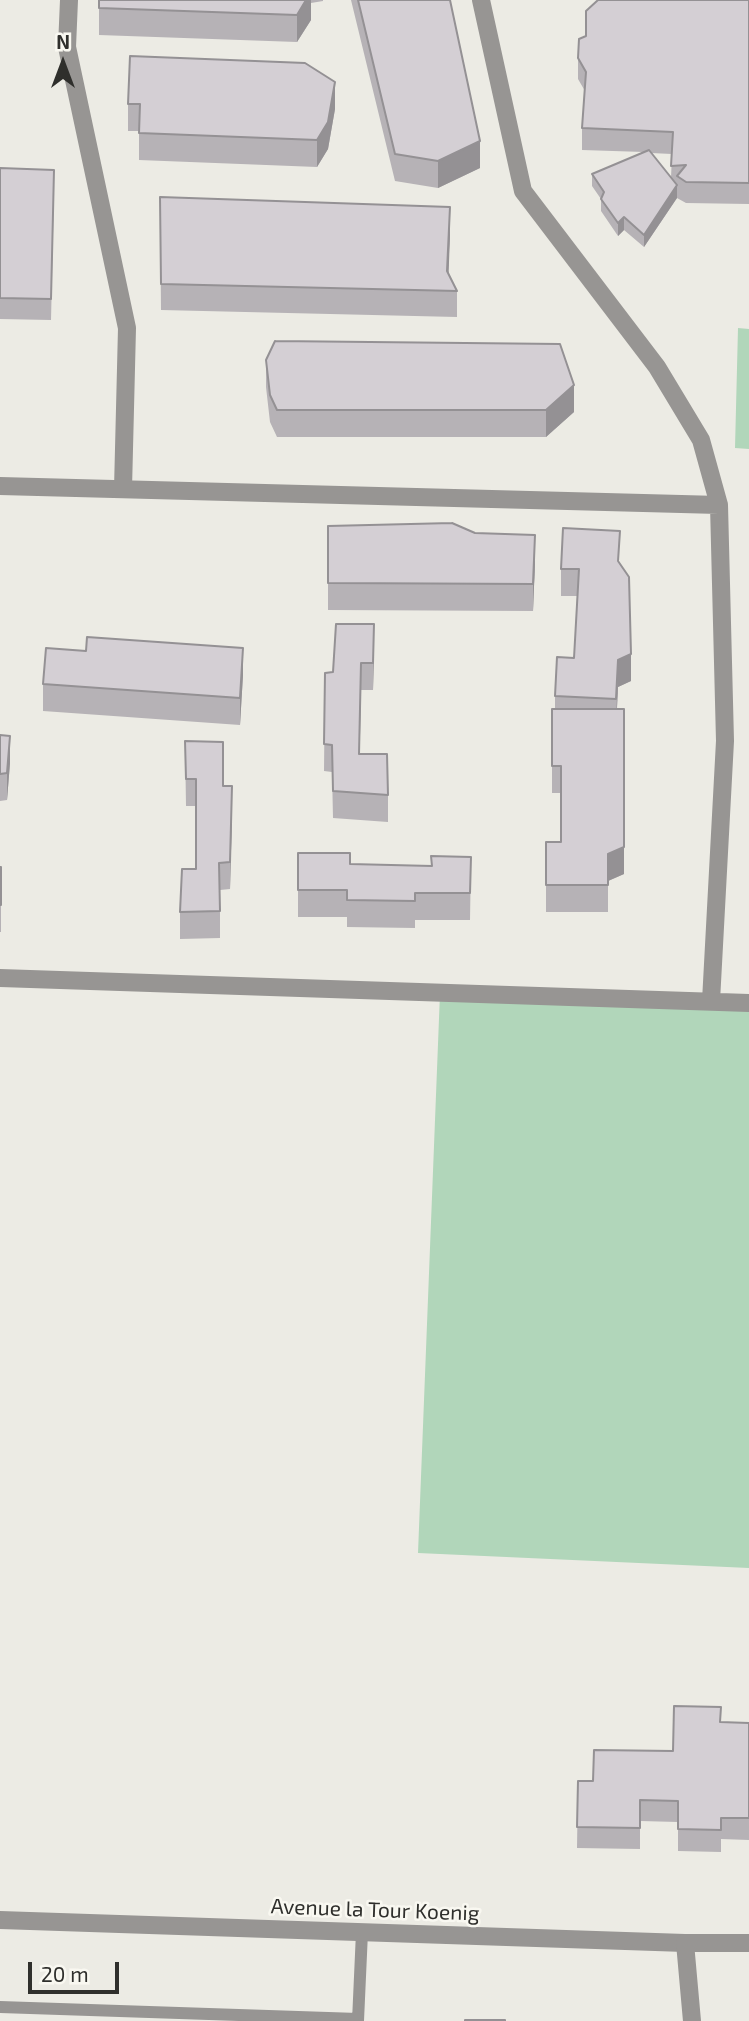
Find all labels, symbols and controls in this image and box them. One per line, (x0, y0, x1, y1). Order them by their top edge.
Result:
north arrow (28, 28, 98, 98)
text: N (56, 30, 70, 53)
street label: Avenue la Tour Koenig (270, 1894, 480, 1926)
scale bar (32, 1948, 122, 1992)
text: 20 m (41, 1961, 89, 1986)

